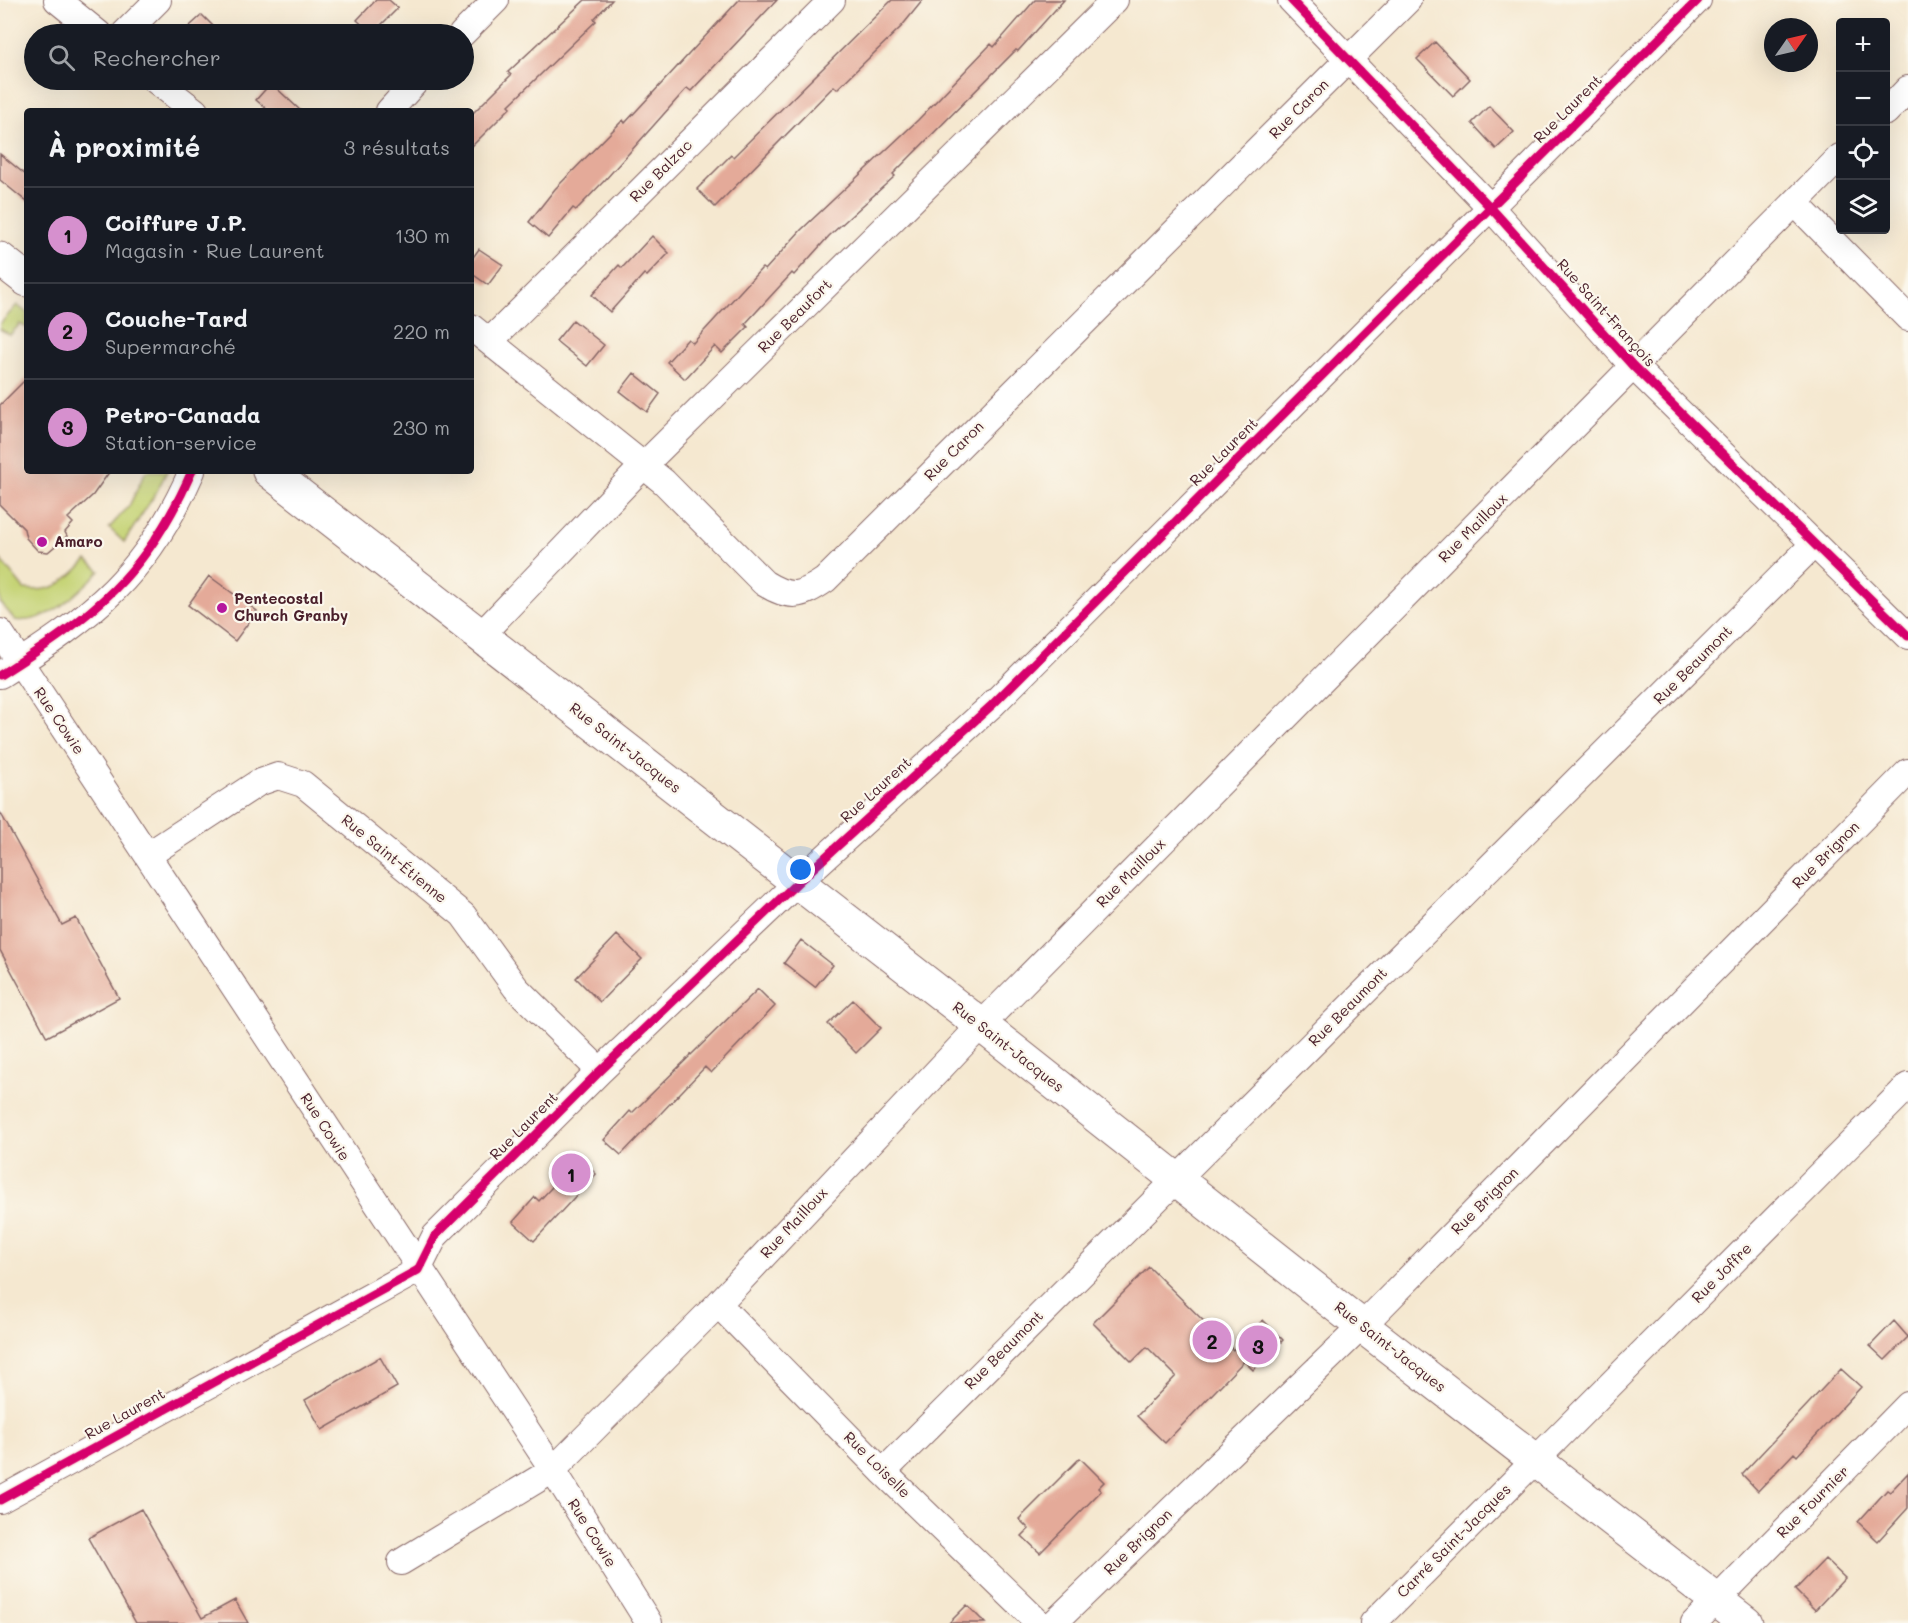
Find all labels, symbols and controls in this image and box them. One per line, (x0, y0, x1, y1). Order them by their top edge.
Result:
north arrow (1764, 18, 1818, 72)
map controls (1836, 18, 1890, 234)
button: + (1836, 18, 1890, 72)
search box (24, 24, 474, 90)
icon: search (45, 41, 78, 74)
text: Rechercher (93, 43, 221, 72)
street label: Rue Laurent (1529, 70, 1606, 147)
button: − (1836, 72, 1890, 126)
street label: Rue Caron (1264, 74, 1332, 142)
button: locate (1836, 126, 1890, 180)
text: À proximité (48, 130, 200, 164)
text: 3 résultats (344, 134, 450, 160)
street label: Rue Balzac (625, 135, 696, 206)
button: layers (1836, 180, 1890, 234)
text: Coiffure J.P. (105, 208, 247, 237)
text: 1 (63, 222, 72, 248)
text: 130 m (395, 222, 450, 248)
text: Magasin · Rue Laurent (105, 237, 325, 263)
street label: Rue Saint-François (1553, 254, 1661, 371)
street label: Rue Beaufort (753, 274, 836, 357)
text: Couche-Tard (105, 304, 248, 333)
text: 2 (62, 318, 73, 344)
text: 220 m (393, 318, 450, 344)
text: Supermarché (105, 333, 236, 359)
text: Petro-Canada (105, 400, 260, 429)
street label: Rue Laurent (1185, 413, 1262, 490)
text: 3 (62, 414, 74, 440)
text: 230 m (392, 414, 450, 440)
street label: Rue Caron (919, 416, 987, 484)
text: Station-service (105, 429, 257, 455)
street label: Rue Mailloux (1433, 488, 1511, 566)
place label: Amaro (54, 531, 103, 551)
marker: Amaro (35, 535, 49, 549)
place label: Pentecostal Church Granby (234, 588, 348, 625)
marker: Pentecostal Church Granby (215, 601, 229, 615)
street label: Rue Beaumont (1649, 621, 1736, 708)
street label: Rue Cowie (30, 683, 90, 758)
street label: Rue Saint-Jacques (566, 697, 685, 797)
street label: Rue Laurent (836, 752, 915, 826)
street label: Rue Saint-Étienne (338, 809, 452, 907)
street label: Rue Brignon (1787, 816, 1863, 892)
street label: Rue Mailloux (1091, 833, 1169, 911)
your location (786, 855, 815, 884)
street label: Rue Beaumont (1304, 963, 1391, 1050)
street label: Rue Saint-Jacques (949, 996, 1068, 1096)
street label: Rue Laurent (485, 1087, 562, 1164)
street label: Rue Cowie (296, 1089, 355, 1164)
pin: 1 (552, 1150, 590, 1196)
street label: Rue Brignon (1446, 1162, 1522, 1238)
street label: Rue Mailloux (755, 1182, 832, 1262)
street label: Rue Joffre (1687, 1238, 1756, 1307)
street label: Rue Saint-Jacques (1331, 1296, 1450, 1396)
street label: Rue Beaumont (960, 1306, 1047, 1393)
pin: 2 (1192, 1318, 1232, 1362)
pin: 3 (1238, 1322, 1278, 1368)
street label: Rue Laurent (81, 1383, 168, 1443)
street label: Rue Loiselle (840, 1427, 915, 1502)
street label: Rue Fournier (1772, 1461, 1853, 1542)
street label: Carré Saint-Jacques (1392, 1479, 1515, 1602)
street label: Rue Cowie (564, 1495, 622, 1570)
street label: Rue Brignon (1099, 1504, 1176, 1579)

